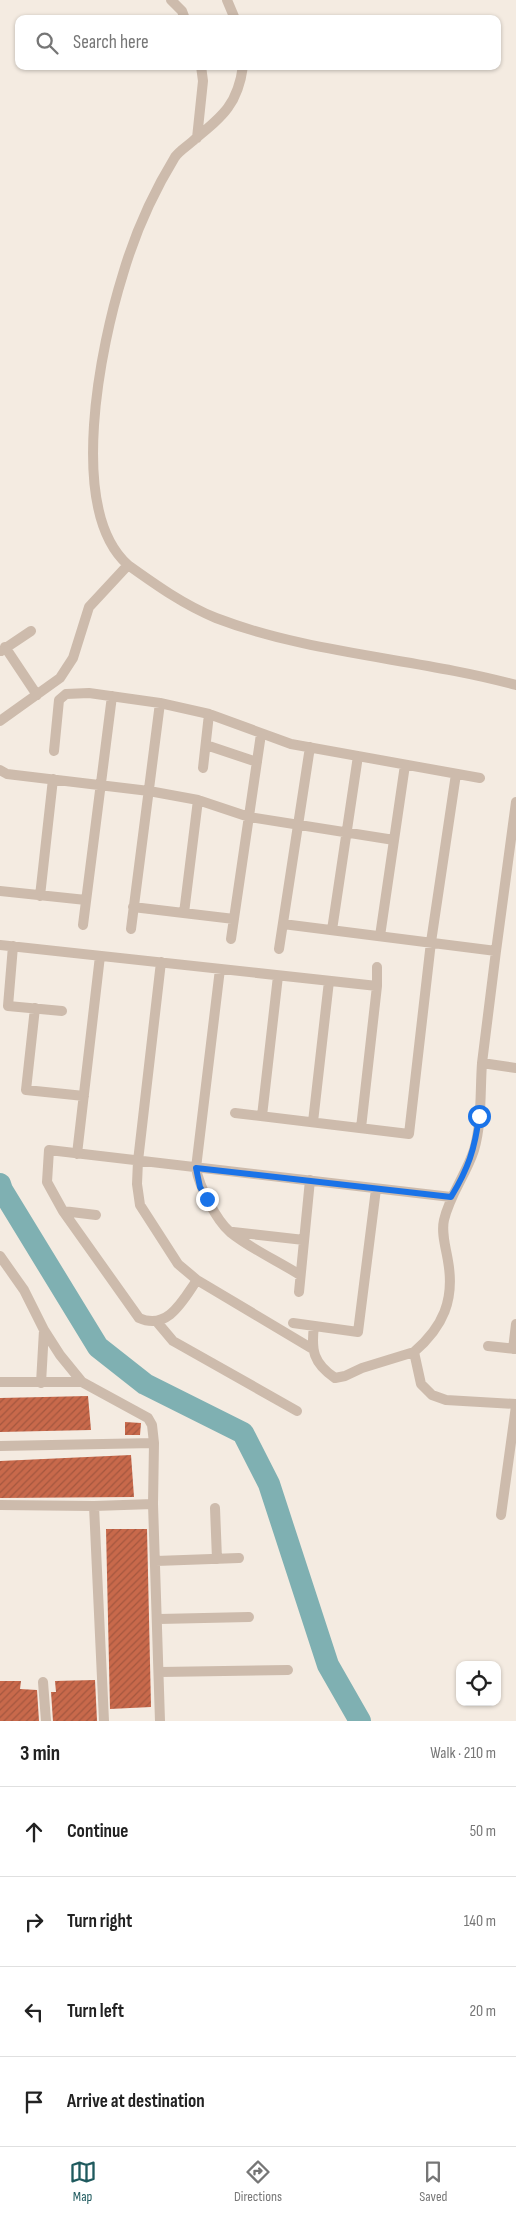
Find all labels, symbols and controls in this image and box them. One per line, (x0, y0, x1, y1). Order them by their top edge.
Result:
search box (15, 15, 501, 70)
icon: search (33, 29, 61, 57)
text: Search here (73, 31, 149, 54)
route start (468, 1105, 491, 1128)
route end (196, 1188, 219, 1211)
map controls (456, 1661, 501, 1706)
button: locate (456, 1661, 501, 1706)
text: 3 min (20, 1741, 60, 1766)
text: Walk · 210 m (430, 1744, 496, 1763)
icon: ahead (20, 1818, 48, 1846)
text: Continue (67, 1820, 128, 1843)
text: 50 m (470, 1822, 496, 1841)
icon: right (20, 1908, 48, 1936)
text: Turn right (67, 1910, 132, 1933)
text: 140 m (464, 1912, 496, 1931)
icon: left (20, 1998, 48, 2026)
text: Turn left (67, 2000, 124, 2023)
text: 20 m (469, 2002, 496, 2021)
icon: arrive (20, 2088, 48, 2116)
text: Arrive at destination (67, 2090, 205, 2113)
tab: Map (69, 2158, 97, 2205)
tab: Directions (234, 2158, 282, 2205)
tab: Saved (419, 2158, 447, 2205)

